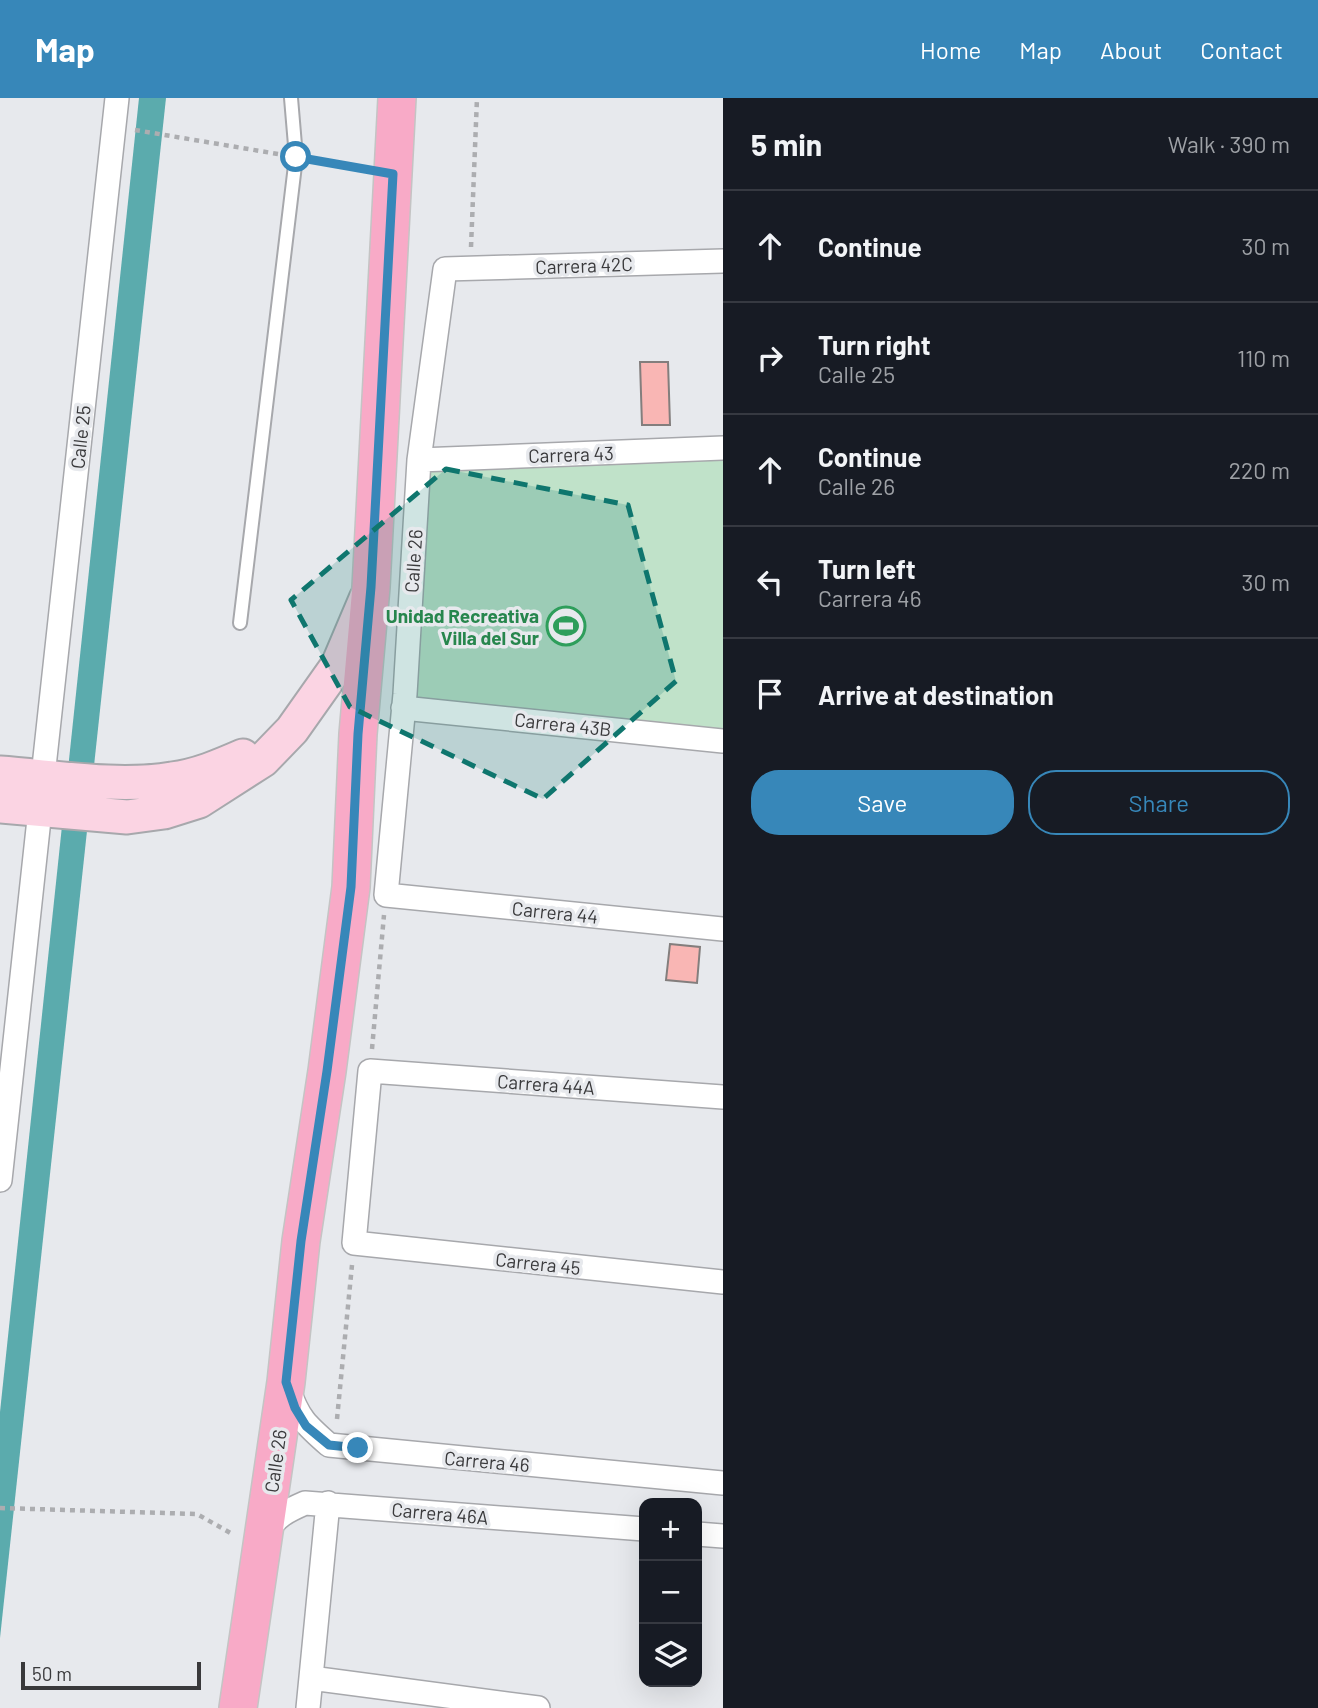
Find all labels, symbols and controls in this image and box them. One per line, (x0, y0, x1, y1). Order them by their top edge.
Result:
text: Map (35, 29, 95, 69)
text: Home (920, 35, 981, 64)
text: Map (1019, 35, 1062, 64)
text: About (1100, 35, 1162, 64)
text: Contact (1200, 35, 1283, 64)
text: 5 min (751, 126, 822, 162)
text: Walk · 390 m (1168, 130, 1290, 158)
route start (280, 141, 311, 172)
icon: ahead (751, 227, 789, 265)
text: Continue (818, 231, 922, 262)
text: 30 m (1242, 232, 1290, 260)
street label: Carrera 42C (535, 252, 633, 278)
text: Turn right (818, 329, 931, 360)
icon: right (751, 339, 789, 377)
text: 110 m (1237, 344, 1290, 372)
text: Calle 25 (818, 360, 895, 388)
street label: Calle 25 (65, 404, 95, 470)
street label: Carrera 43 (528, 441, 614, 467)
text: Continue (818, 441, 922, 472)
icon: ahead (751, 451, 789, 489)
text: 220 m (1229, 456, 1290, 484)
text: Calle 26 (818, 472, 895, 500)
street label: Calle 26 (399, 528, 427, 594)
text: Turn left (818, 553, 916, 584)
icon: left (751, 563, 789, 601)
text: 30 m (1242, 568, 1290, 596)
text: Carrera 46 (818, 584, 922, 612)
place label: Unidad Recreativa Villa del Sur (386, 604, 540, 649)
sports icon: Unidad Recreativa Villa del Sur (545, 605, 587, 647)
icon: arrive (751, 675, 789, 713)
text: Arrive at destination (818, 679, 1054, 710)
street label: Carrera 43B (513, 707, 613, 741)
button: Save (751, 770, 1014, 835)
button: Share (1028, 770, 1290, 835)
street label: Carrera 44 (511, 896, 599, 928)
street label: Carrera 44A (496, 1069, 596, 1099)
street label: Carrera 45 (494, 1247, 582, 1279)
street label: Calle 26 (259, 1428, 291, 1494)
route end (342, 1432, 373, 1463)
street label: Carrera 46 (443, 1446, 531, 1476)
street label: Carrera 46A (391, 1497, 489, 1529)
map controls (639, 1498, 702, 1687)
button: + (639, 1498, 702, 1561)
button: − (639, 1561, 702, 1624)
button: layers (639, 1624, 702, 1687)
scale bar (21, 1659, 201, 1691)
text: 50 m (32, 1662, 72, 1685)

